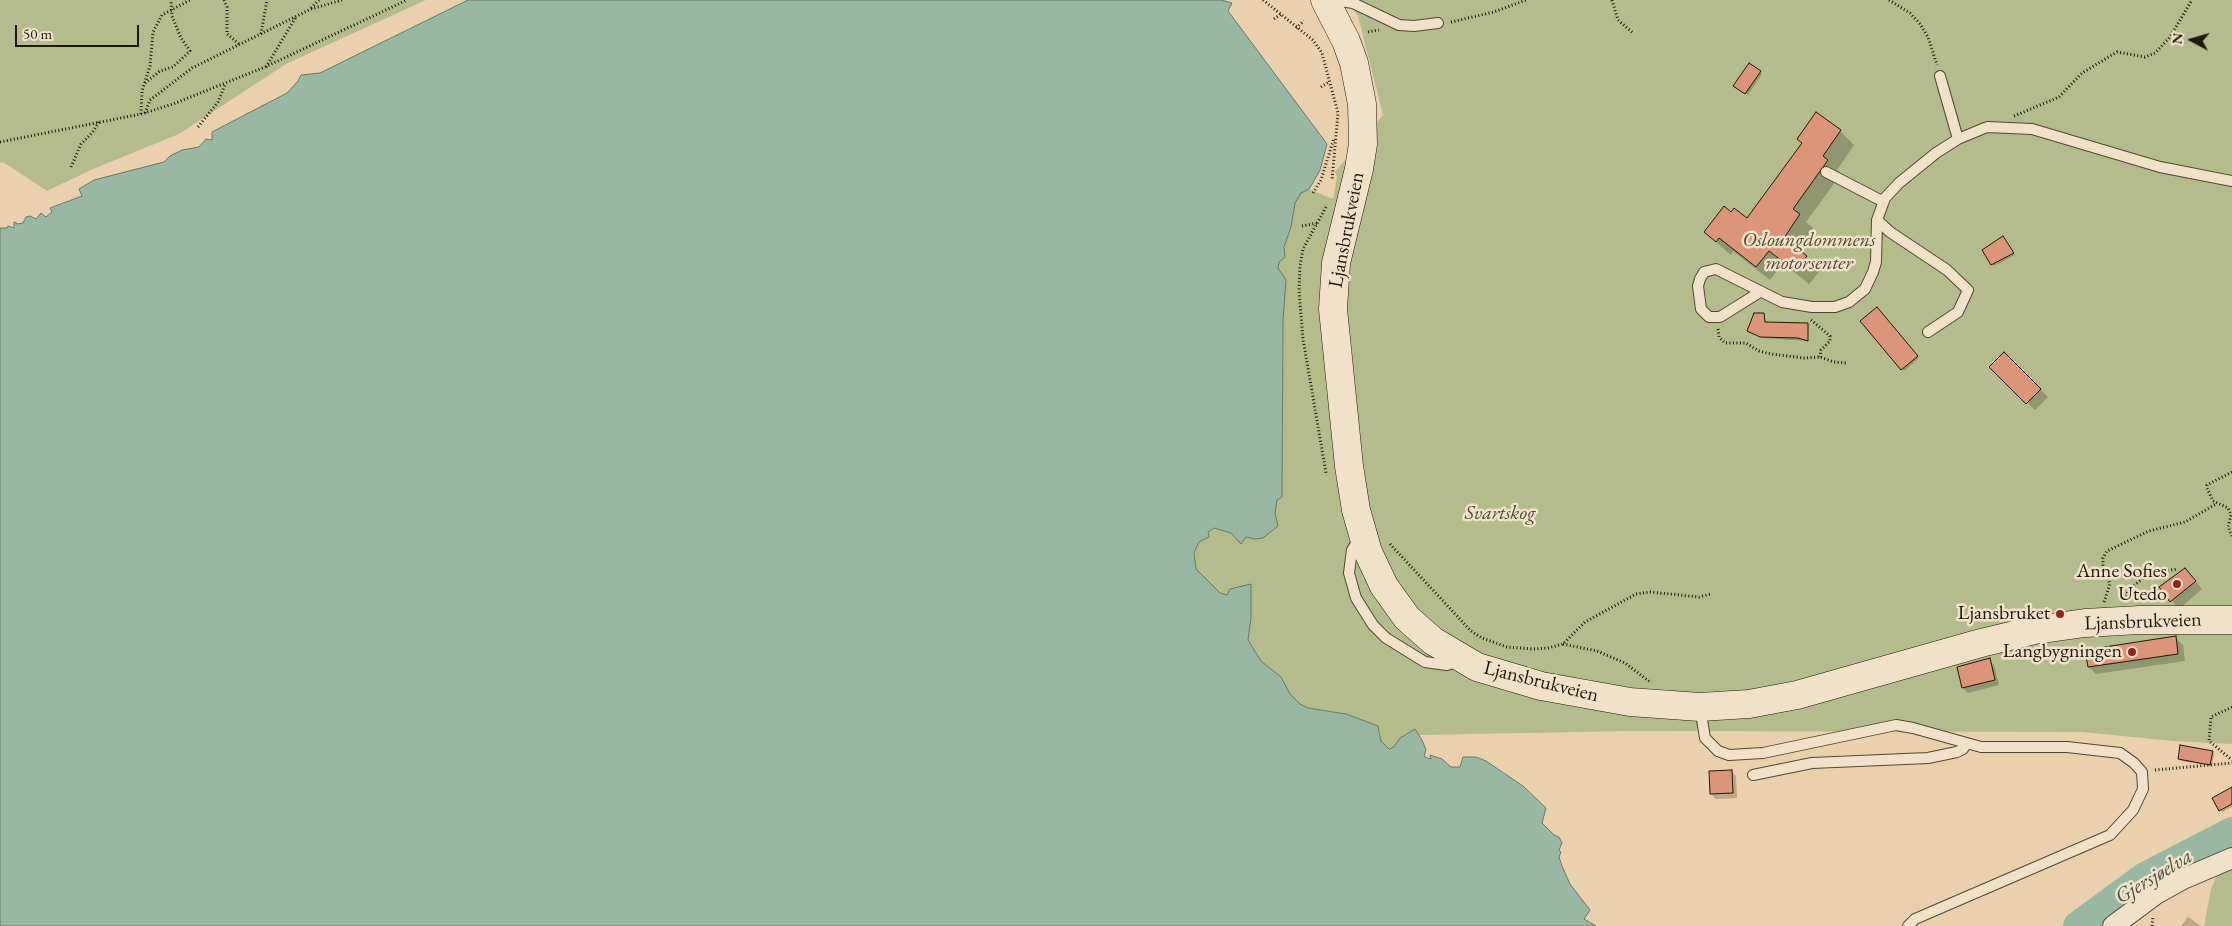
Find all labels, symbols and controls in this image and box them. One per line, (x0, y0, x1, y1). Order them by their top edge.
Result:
scale bar (18, 15, 141, 47)
north arrow (2167, 15, 2217, 65)
text: 50 m (23, 24, 52, 43)
text: N (2168, 32, 2187, 45)
street label: Ljansbrukveien (1324, 170, 1370, 290)
park label: Osloungdommens motorsenter (1742, 229, 1876, 276)
park label: Svartskog (1465, 502, 1535, 526)
place label: Anne Sofies Utedo (2076, 560, 2167, 607)
marker: Anne Sofies Utedo (2171, 578, 2183, 590)
place label: Ljansbruket (1958, 602, 2050, 626)
marker: Ljansbruket (2054, 608, 2066, 620)
street label: Ljansbrukveien (2084, 608, 2202, 636)
place label: Langbygningen (2003, 640, 2122, 664)
marker: Langbygningen (2126, 646, 2138, 658)
street label: Ljansbrukveien (1481, 656, 1601, 708)
water label: Gjersjøelva (2111, 844, 2197, 910)

